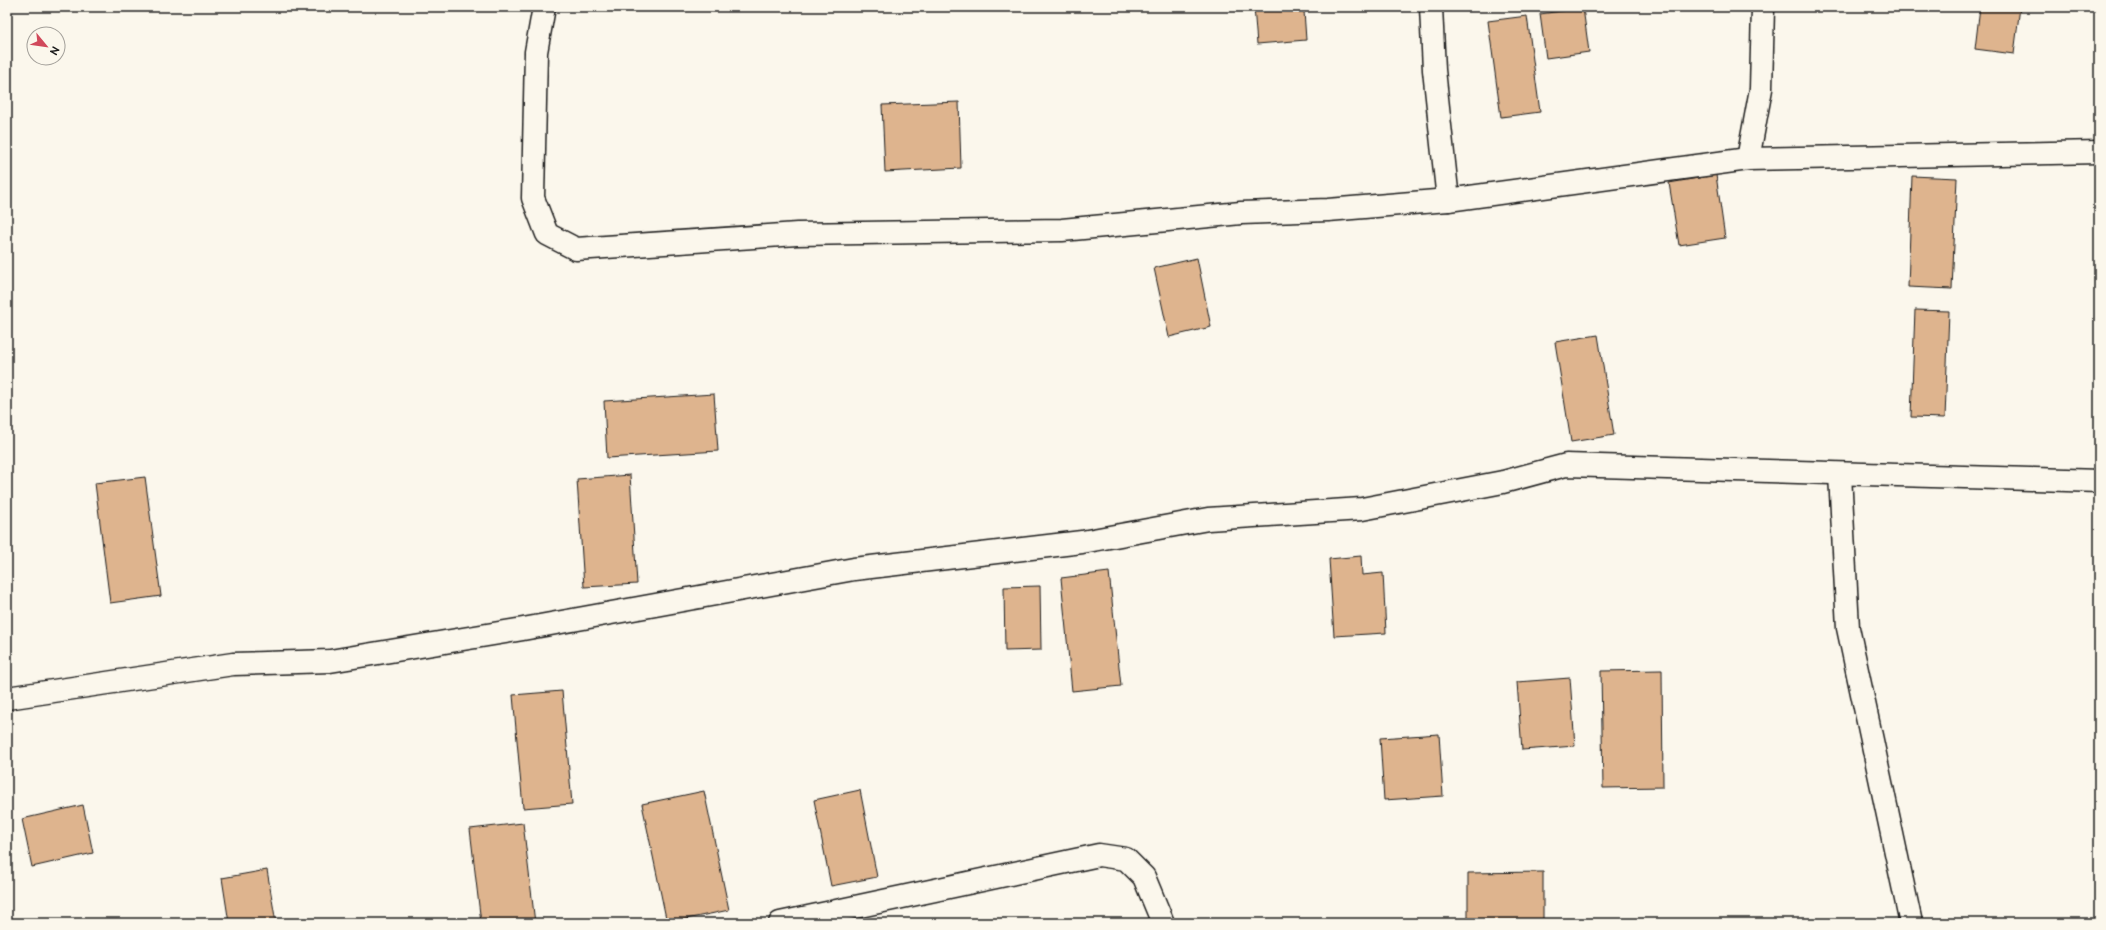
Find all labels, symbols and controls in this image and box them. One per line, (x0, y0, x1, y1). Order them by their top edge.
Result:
north arrow (26, 26, 66, 66)
text: N (47, 44, 62, 57)

